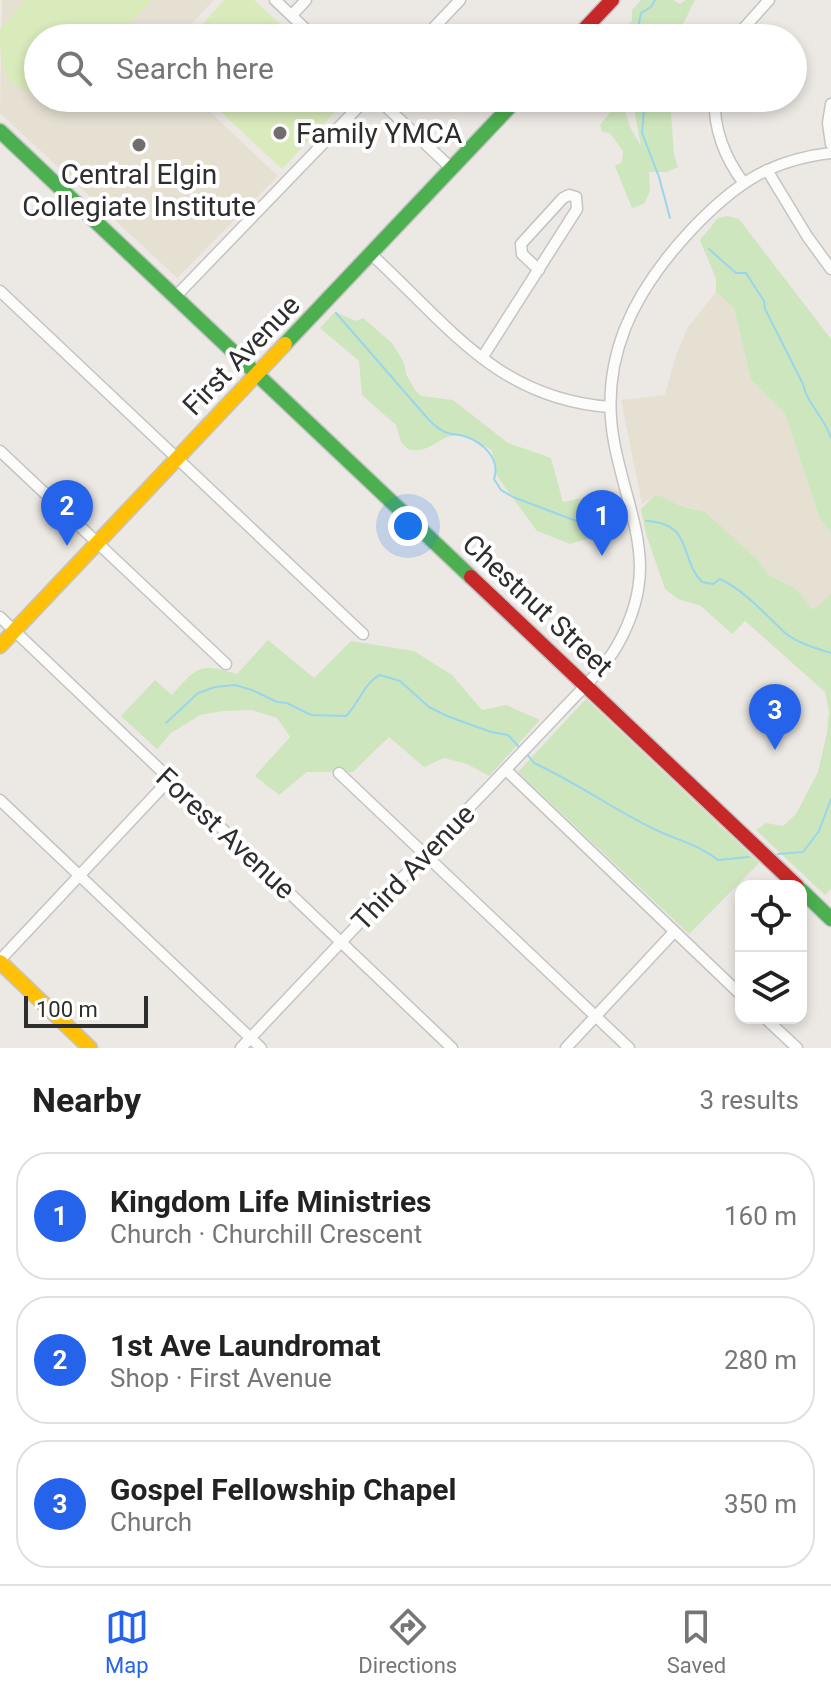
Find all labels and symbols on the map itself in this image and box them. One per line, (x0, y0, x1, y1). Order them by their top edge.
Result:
place label: Family YMCA (296, 117, 462, 150)
marker: Family YMCA (271, 124, 289, 142)
marker: Central Elgin Collegiate Institute (130, 136, 148, 154)
place label: Central Elgin Collegiate Institute (22, 158, 256, 223)
street label: First Avenue (176, 289, 307, 422)
pin: 2 (41, 480, 93, 546)
pin: 1 (576, 490, 628, 556)
your location (388, 506, 428, 546)
street label: Chestnut Street (456, 527, 619, 683)
pin: 3 (749, 684, 801, 750)
street label: Forest Avenue (150, 761, 302, 906)
street label: Third Avenue (345, 797, 482, 937)
scale bar (24, 992, 148, 1028)

